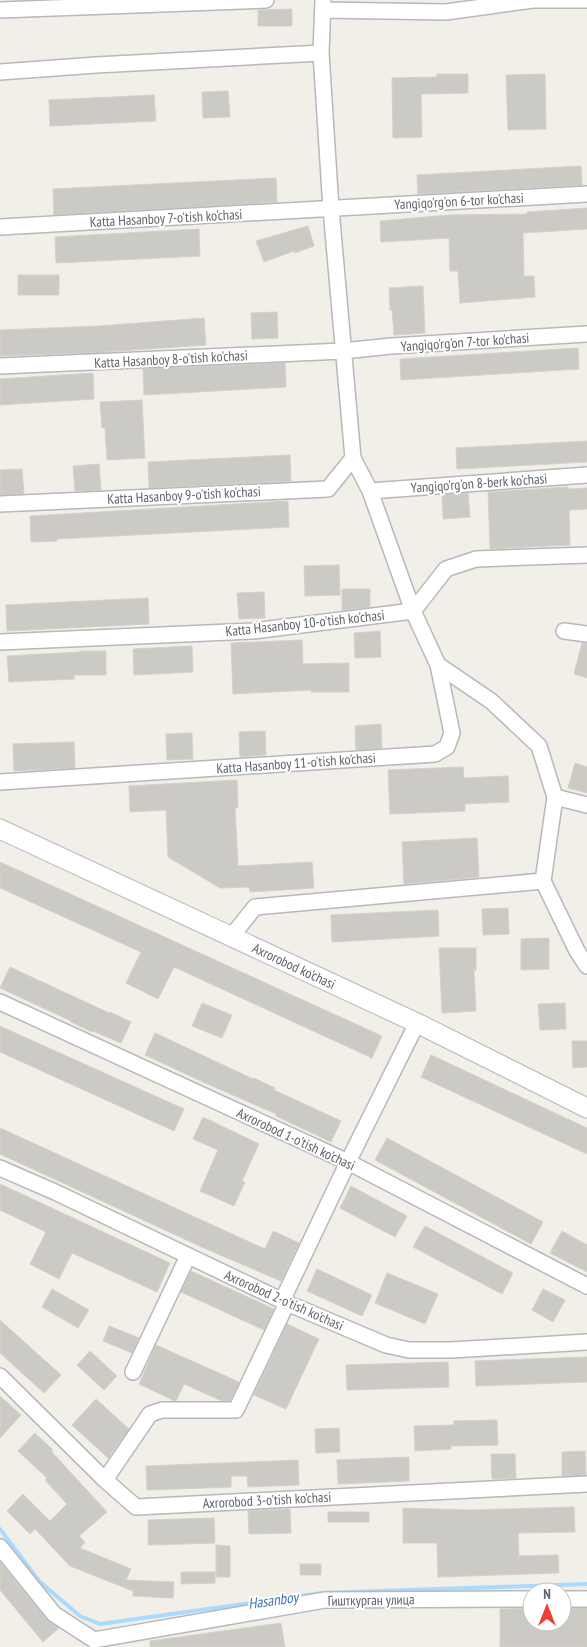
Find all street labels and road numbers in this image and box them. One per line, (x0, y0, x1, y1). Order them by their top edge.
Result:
street label: Yangiqo'rg'on 6-tor ko'chasi (394, 189, 524, 213)
street label: Katta Hasanboy 7-o'tish ko'chasi (89, 205, 243, 231)
street label: Yangiqo'rg'on 7-tor ko'chasi (400, 329, 530, 355)
street label: Katta Hasanboy 8-o'tish ko'chasi (94, 346, 248, 372)
street label: Yangiqo'rg'on 8-berk ko'chasi (410, 469, 548, 497)
street label: Katta Hasanboy 9-o'tish ko'chasi (107, 482, 261, 508)
street label: Katta Hasanboy 10-o'tish ko'chasi (225, 606, 385, 640)
street label: Katta Hasanboy 11-o'tish ko'chasi (216, 748, 376, 778)
street label: Axrorobod ko'chasi (250, 939, 338, 993)
street label: Axrorobod 1-o'tish ko'chasi (234, 1104, 358, 1174)
street label: Axrorobod 2-o'tish ko'chasi (222, 1266, 346, 1334)
street label: Axrorobod 3-o'tish ko'chasi (202, 1488, 332, 1512)
street label: Гишткурган улица (327, 1590, 415, 1610)

